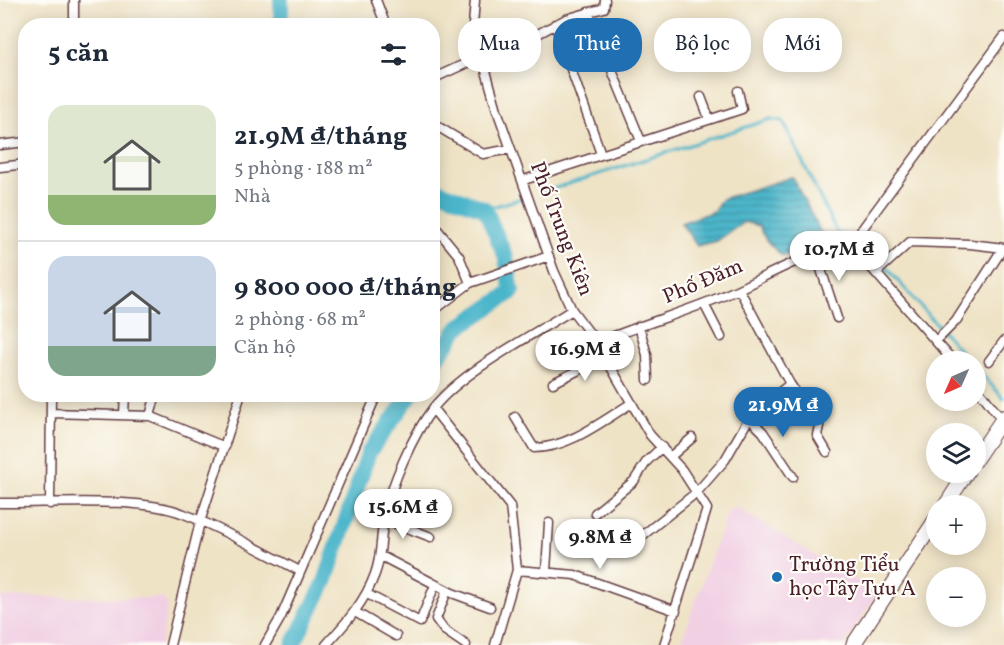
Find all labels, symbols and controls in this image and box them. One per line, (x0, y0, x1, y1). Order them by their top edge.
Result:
chip: Mua (458, 18, 541, 72)
chip: Thuê (553, 18, 642, 72)
chip: Bộ lọc (654, 18, 751, 72)
chip: Mới (763, 18, 842, 72)
text: 5 căn (48, 36, 109, 72)
icon: filters (377, 38, 410, 71)
text: 21.9M ₫/tháng (234, 119, 407, 155)
icon: home (96, 129, 168, 201)
text: 5 phòng · 188 m² (234, 155, 373, 183)
street label: Phố Trung Kiên (522, 157, 600, 301)
text: Nhà (234, 183, 271, 211)
pin: 10.7M ₫ (784, 231, 894, 282)
text: 10.7M ₫ (804, 236, 874, 264)
street label: Phố Đăm (658, 252, 748, 312)
text: 9 800 000 ₫/tháng (234, 270, 456, 306)
icon: home (96, 280, 168, 352)
text: 2 phòng · 68 m² (234, 306, 366, 334)
pin: 16.9M ₫ (530, 331, 640, 382)
text: Căn hộ (234, 334, 296, 362)
text: 16.9M ₫ (549, 336, 621, 364)
north arrow (926, 351, 986, 411)
map controls (926, 351, 986, 627)
pin: 21.9M ₫ (728, 387, 838, 438)
text: 21.9M ₫ (748, 392, 818, 420)
button: layers (926, 423, 986, 483)
pin: 15.6M ₫ (348, 489, 458, 540)
text: 15.6M ₫ (368, 494, 438, 522)
button: + (926, 495, 986, 555)
pin: 9.8M ₫ (551, 519, 649, 570)
text: 9.8M ₫ (568, 524, 632, 552)
place label: Trường Tiểu học Tây Tựu A (789, 551, 916, 604)
button: − (926, 567, 986, 627)
marker: Trường Tiểu học Tây Tựu A (770, 570, 784, 584)

